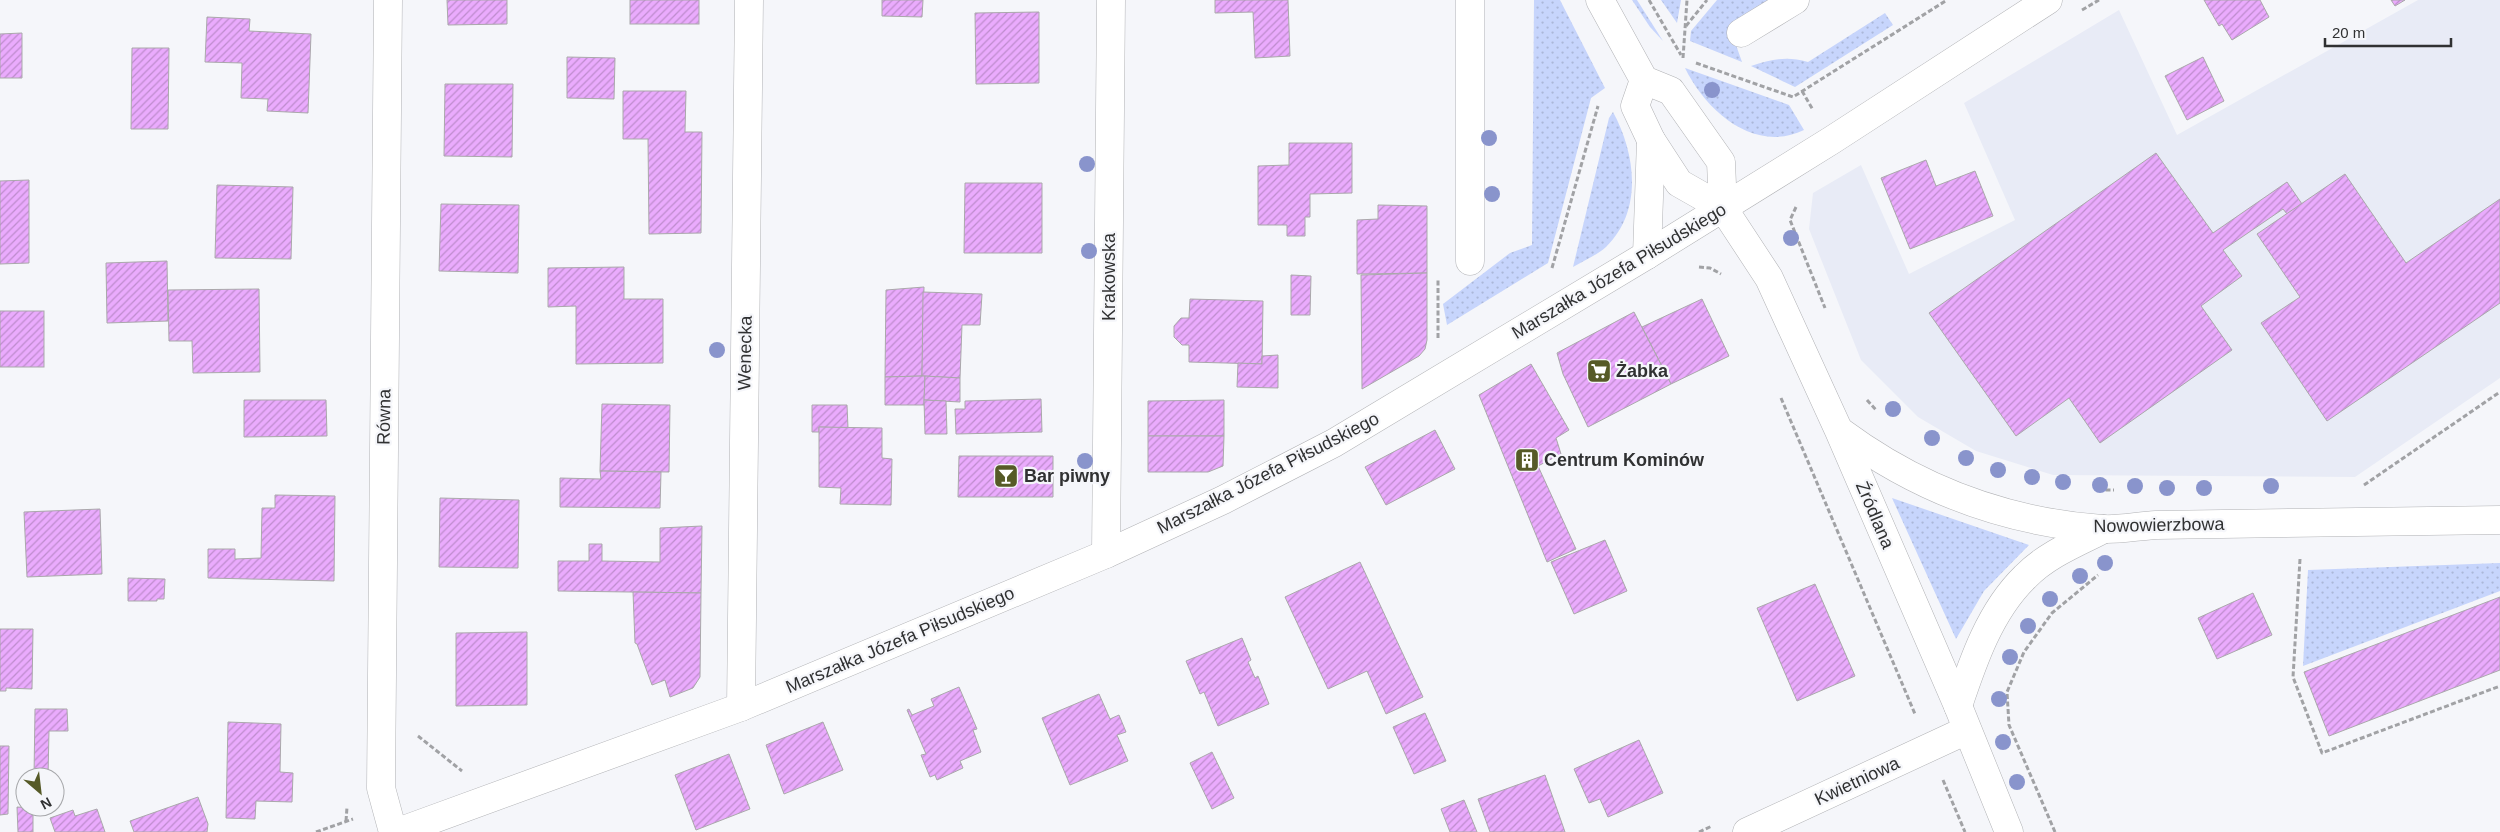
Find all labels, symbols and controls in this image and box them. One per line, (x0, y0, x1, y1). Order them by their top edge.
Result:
scale bar (2325, 15, 2451, 47)
text: 20 m (2332, 24, 2365, 41)
street label: Marszałka Józefa Piłsudskiego (1508, 199, 1730, 343)
street label: Krakowska (1099, 232, 1119, 321)
street label: Wenecka (734, 314, 756, 391)
supermarket icon: Żabka (1586, 358, 1612, 384)
place label: Żabka (1616, 361, 1669, 381)
street label: Równa (374, 388, 395, 445)
street label: Marszałka Józefa Piłsudskiego (1154, 408, 1382, 538)
building icon: Centrum Kominów (1514, 447, 1540, 473)
place label: Centrum Kominów (1544, 450, 1705, 470)
bar icon: Bar piwny (993, 463, 1019, 489)
place label: Bar piwny (1024, 466, 1110, 486)
street label: Źródlana (1852, 478, 1898, 553)
street label: Nowowierzbowa (2093, 514, 2226, 536)
street label: Marszałka Józefa Piłsudskiego (783, 583, 1017, 697)
street label: Kwietniowa (1812, 752, 1903, 809)
north arrow (15, 767, 65, 817)
text: N (38, 794, 54, 813)

